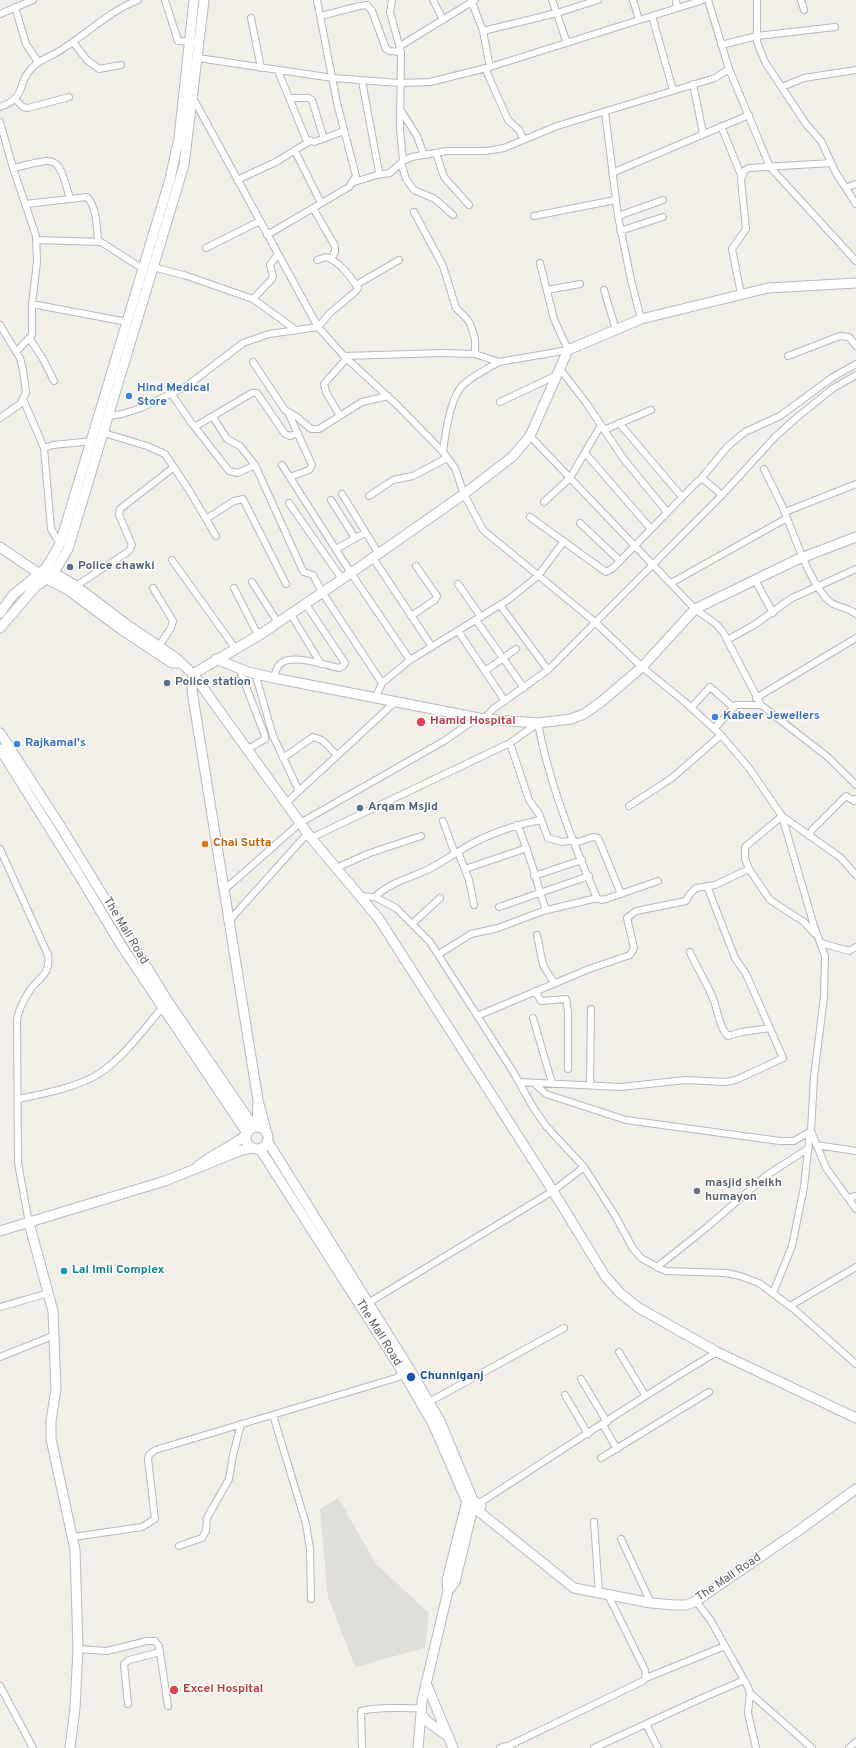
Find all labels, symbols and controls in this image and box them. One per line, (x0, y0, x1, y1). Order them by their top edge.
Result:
place label: Hind Medical Store (137, 382, 210, 410)
marker: Hind Medical Store (124, 391, 134, 401)
place label: Police chawki (78, 560, 155, 574)
marker: Police chawki (65, 562, 75, 572)
place label: Police station (175, 676, 251, 690)
marker: Police station (162, 678, 172, 688)
place label: Kabeer Jewellers (723, 710, 820, 724)
marker: Kabeer Jewellers (710, 712, 720, 722)
place label: Hamid Hospital (430, 715, 516, 729)
marker: Hamid Hospital (415, 716, 427, 728)
place label: Rajkamal's (25, 737, 86, 751)
marker: Rajkamal's (12, 739, 22, 749)
place label: Arqam Msjid (368, 801, 438, 815)
marker: Arqam Msjid (355, 803, 365, 813)
place label: Chai Sutta (213, 837, 271, 851)
marker: Chai Sutta (200, 839, 210, 849)
street label: The Mall Road (99, 895, 151, 967)
place label: masjid sheikh humayon (705, 1177, 782, 1205)
marker: masjid sheikh humayon (692, 1186, 702, 1196)
place label: Lal Imli Complex (72, 1264, 165, 1278)
marker: Lal Imli Complex (59, 1266, 69, 1276)
street label: The Mall Road (352, 1297, 404, 1369)
place label: Chunniganj (420, 1370, 484, 1384)
marker: Chunniganj (405, 1371, 417, 1383)
street label: The Mall Road (694, 1551, 764, 1605)
place label: Excel Hospital (183, 1683, 263, 1697)
marker: Excel Hospital (168, 1684, 180, 1696)

